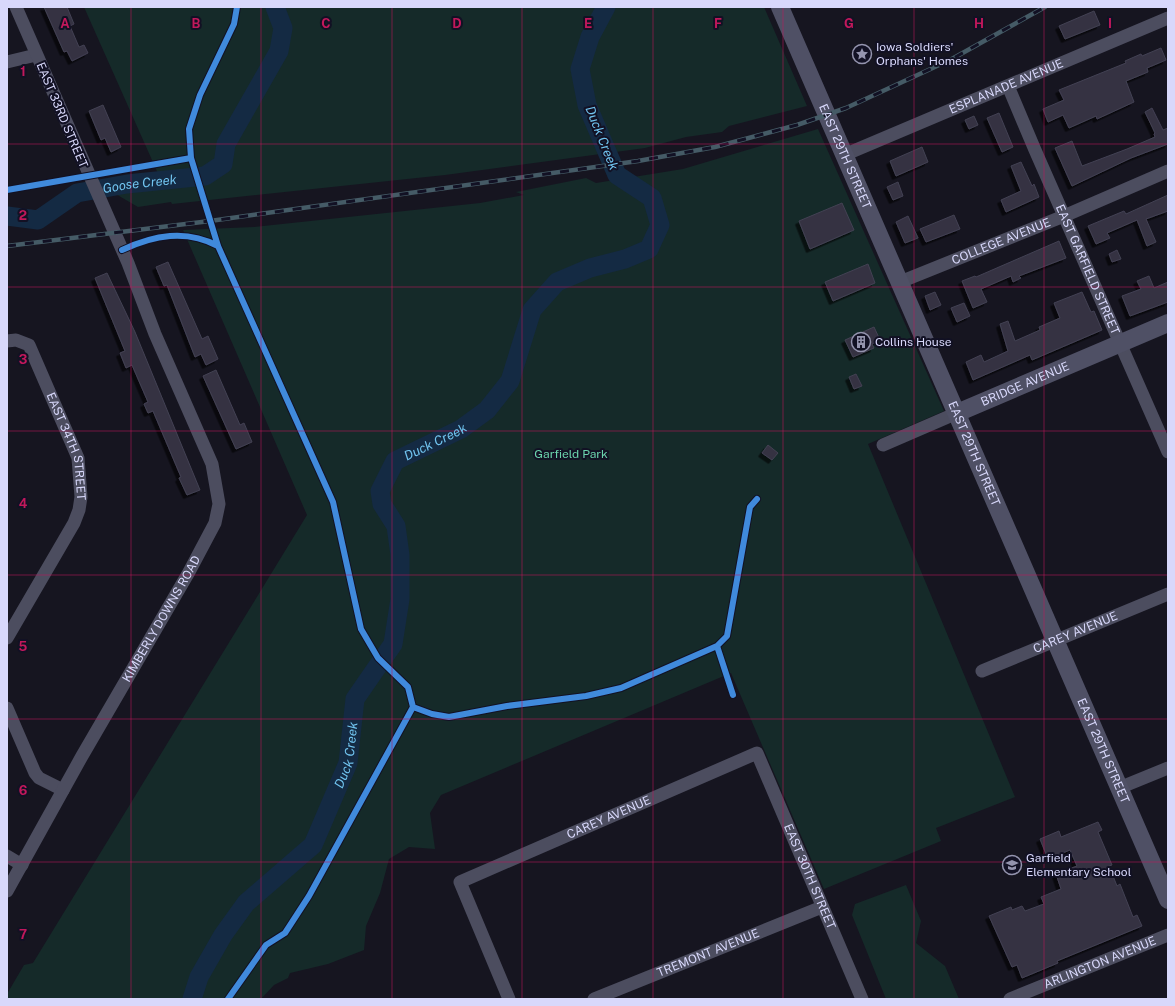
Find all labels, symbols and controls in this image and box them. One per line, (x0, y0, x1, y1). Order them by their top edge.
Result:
text: A (60, 16, 70, 31)
text: B (192, 16, 201, 31)
text: C (321, 16, 331, 31)
text: D (452, 16, 462, 31)
text: E (584, 16, 592, 31)
text: F (714, 16, 722, 31)
text: G (844, 16, 854, 31)
text: H (974, 16, 984, 31)
text: I (1108, 16, 1112, 31)
place label: Iowa Soldiers' Orphans' Homes (876, 40, 968, 68)
place icon: Iowa Soldiers' Orphans' Homes (851, 43, 873, 65)
street label: ESPLANADE AVENUE (947, 56, 1065, 117)
street label: EAST 33RD STREET (33, 60, 91, 170)
text: 1 (20, 64, 26, 79)
street label: EAST 29TH STREET (816, 102, 874, 211)
water label: Duck Creek (582, 104, 622, 172)
water label: Goose Creek (101, 171, 177, 196)
street label: EAST GARFIELD STREET (1053, 202, 1122, 337)
text: 2 (19, 208, 27, 223)
street label: COLLEGE AVENUE (950, 215, 1053, 267)
building icon: Collins House (850, 331, 872, 353)
place label: Collins House (875, 335, 952, 349)
text: 3 (19, 352, 28, 367)
street label: BRIDGE AVENUE (979, 359, 1071, 409)
street label: EAST 34TH STREET (43, 390, 88, 501)
street label: EAST 29TH STREET (945, 399, 1003, 508)
water label: Duck Creek (401, 420, 469, 463)
park label: Garfield Park (534, 447, 608, 461)
text: 4 (19, 496, 28, 511)
street label: KIMBERLY DOWNS ROAD (120, 553, 203, 685)
street label: CAREY AVENUE (1031, 609, 1120, 656)
text: 5 (19, 639, 28, 654)
street label: EAST 29TH STREET (1074, 696, 1132, 805)
water label: Duck Creek (331, 721, 360, 790)
text: 6 (19, 783, 28, 798)
street label: CAREY AVENUE (565, 793, 653, 842)
street label: EAST 30TH STREET (781, 822, 838, 931)
place label: Garfield Elementary School (1026, 851, 1132, 879)
school or university icon: Garfield Elementary School (1001, 854, 1023, 876)
street label: TREMONT AVENUE (655, 926, 761, 980)
text: 7 (19, 927, 27, 942)
street label: ARLINGTON AVENUE (1042, 934, 1158, 992)

